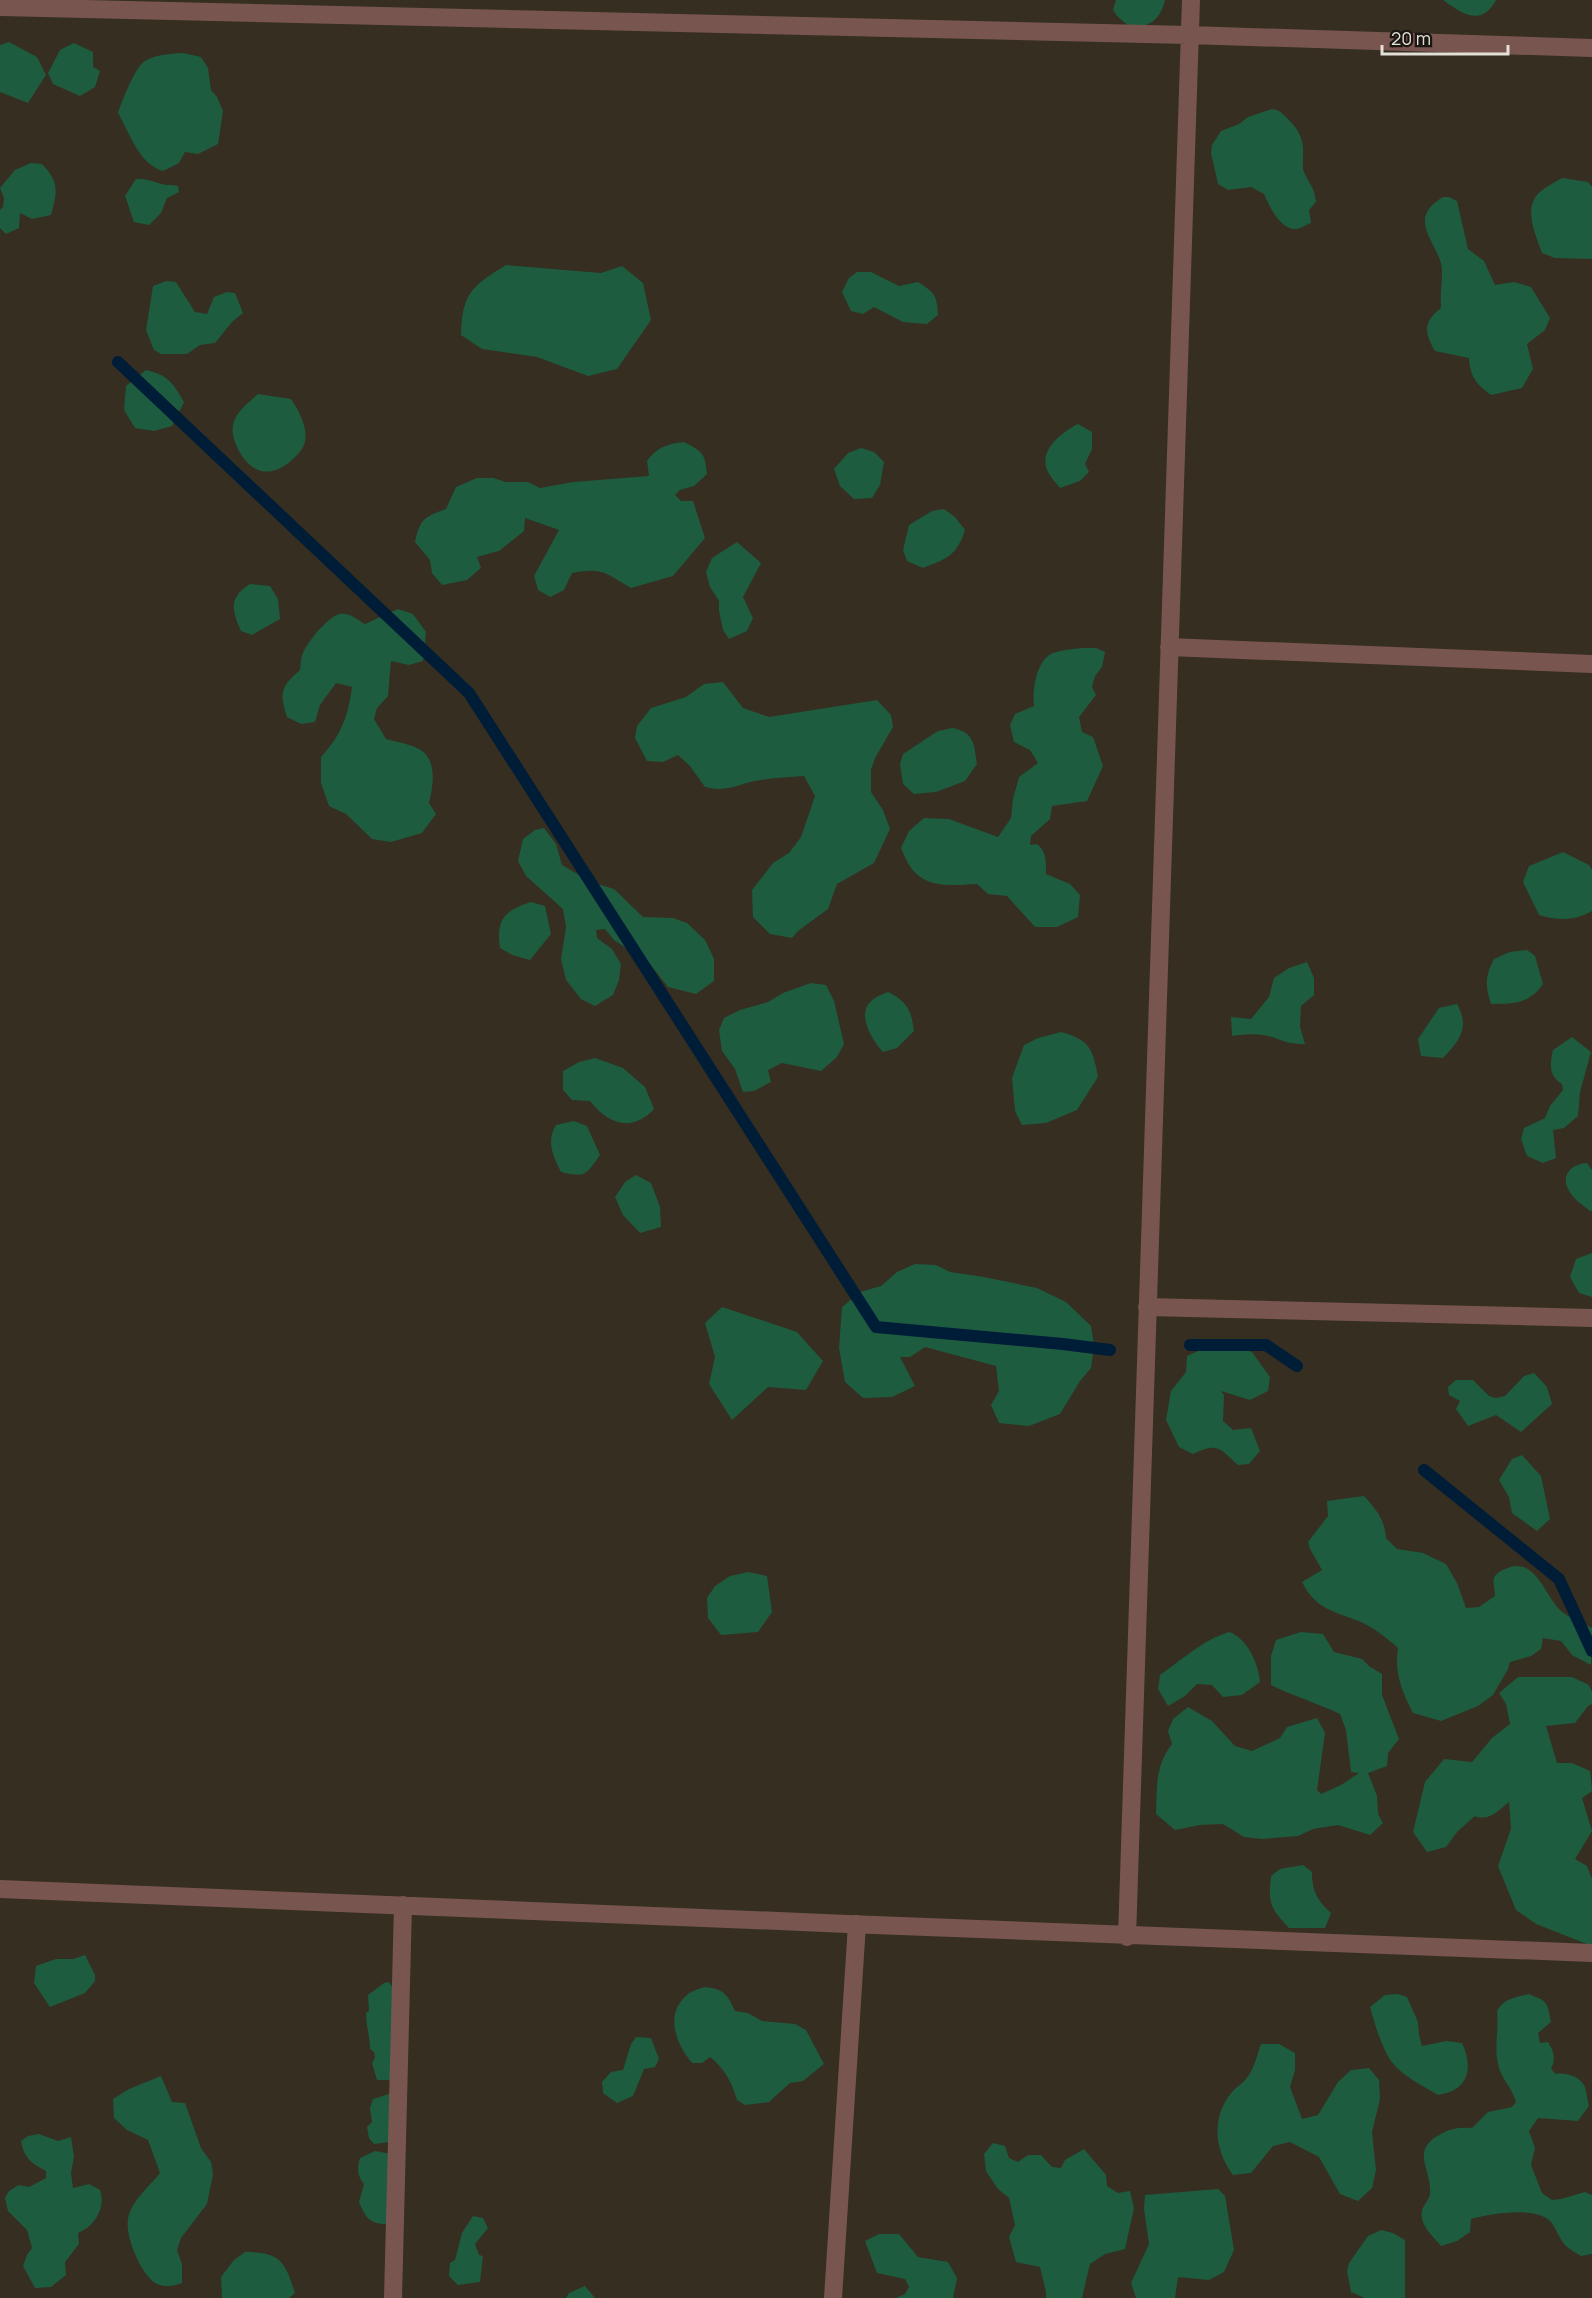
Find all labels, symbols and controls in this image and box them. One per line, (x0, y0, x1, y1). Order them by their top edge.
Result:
scale bar (1382, 18, 1508, 56)
text: 20 m (1391, 26, 1431, 50)

